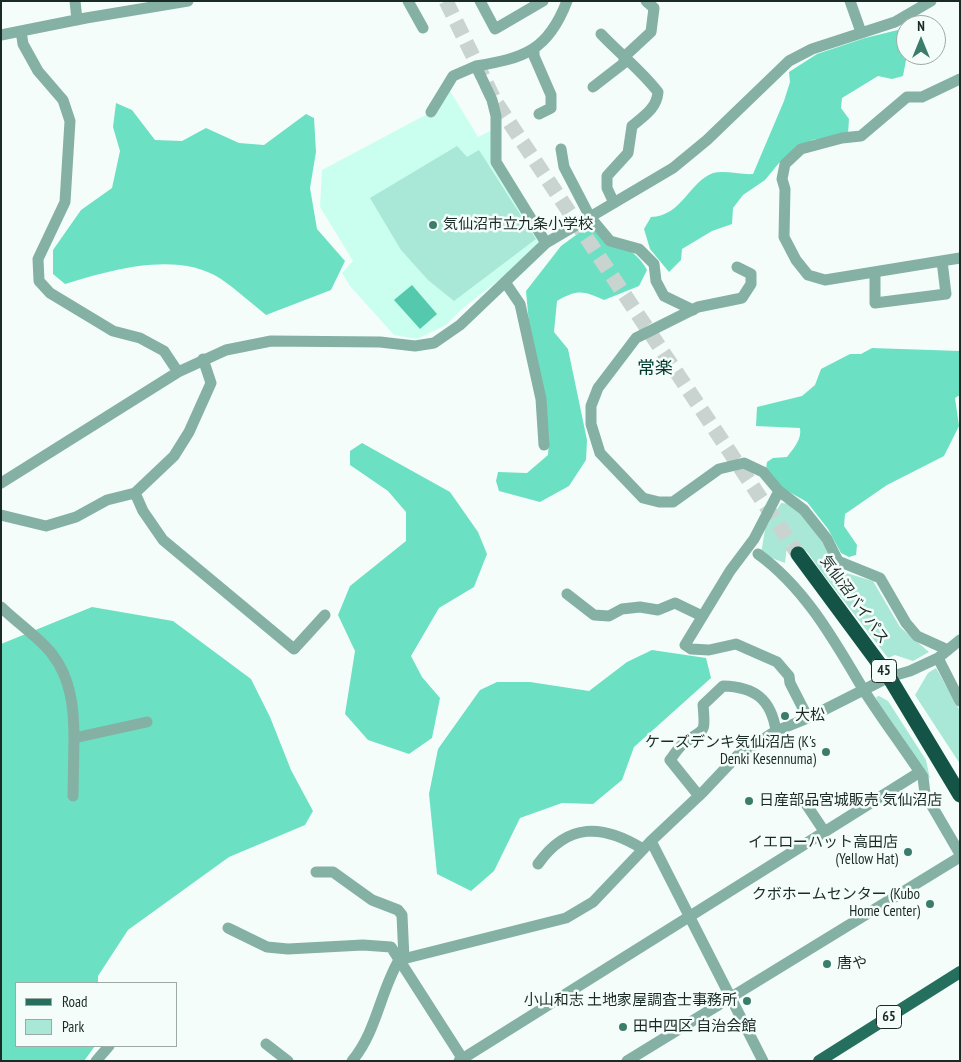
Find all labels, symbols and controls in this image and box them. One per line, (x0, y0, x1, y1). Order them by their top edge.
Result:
north arrow (896, 15, 946, 65)
text: N (917, 17, 925, 35)
place label: 気仙沼市立九条小学校 (443, 216, 593, 234)
marker: 気仙沼市立九条小学校 (427, 219, 439, 231)
district label: 常楽 (637, 358, 673, 380)
street label: 気仙沼バイパス (816, 552, 892, 648)
road number: 45 (872, 659, 896, 682)
place label: 大松 (795, 707, 825, 725)
marker: 大松 (779, 710, 791, 722)
place label: ケーズデンキ気仙沼店 (K's Denki Kesennuma) (645, 734, 816, 769)
marker: ケーズデンキ気仙沼店 (K's Denki Kesennuma) (820, 746, 832, 758)
place label: 日産部品宮城販売 気仙沼店 (759, 792, 942, 810)
marker: 日産部品宮城販売 気仙沼店 (743, 795, 755, 807)
place label: イエローハット高田店 (Yellow Hat) (748, 834, 898, 869)
marker: イエローハット高田店 (Yellow Hat) (902, 846, 914, 858)
place label: クボホームセンター (Kubo Home Center) (752, 886, 920, 921)
marker: クボホームセンター (Kubo Home Center) (924, 898, 936, 910)
place label: 唐や (837, 955, 867, 973)
marker: 唐や (821, 958, 833, 970)
legend (15, 982, 178, 1047)
text: Road (62, 992, 88, 1011)
place label: 小山和志 土地家屋調査士事務所 (524, 992, 737, 1010)
marker: 小山和志 土地家屋調査士事務所 (741, 995, 753, 1007)
road number: 65 (876, 1006, 902, 1028)
text: Park (62, 1017, 84, 1036)
place label: 田中四区 自治会館 (633, 1018, 756, 1036)
marker: 田中四区 自治会館 (617, 1021, 629, 1033)

